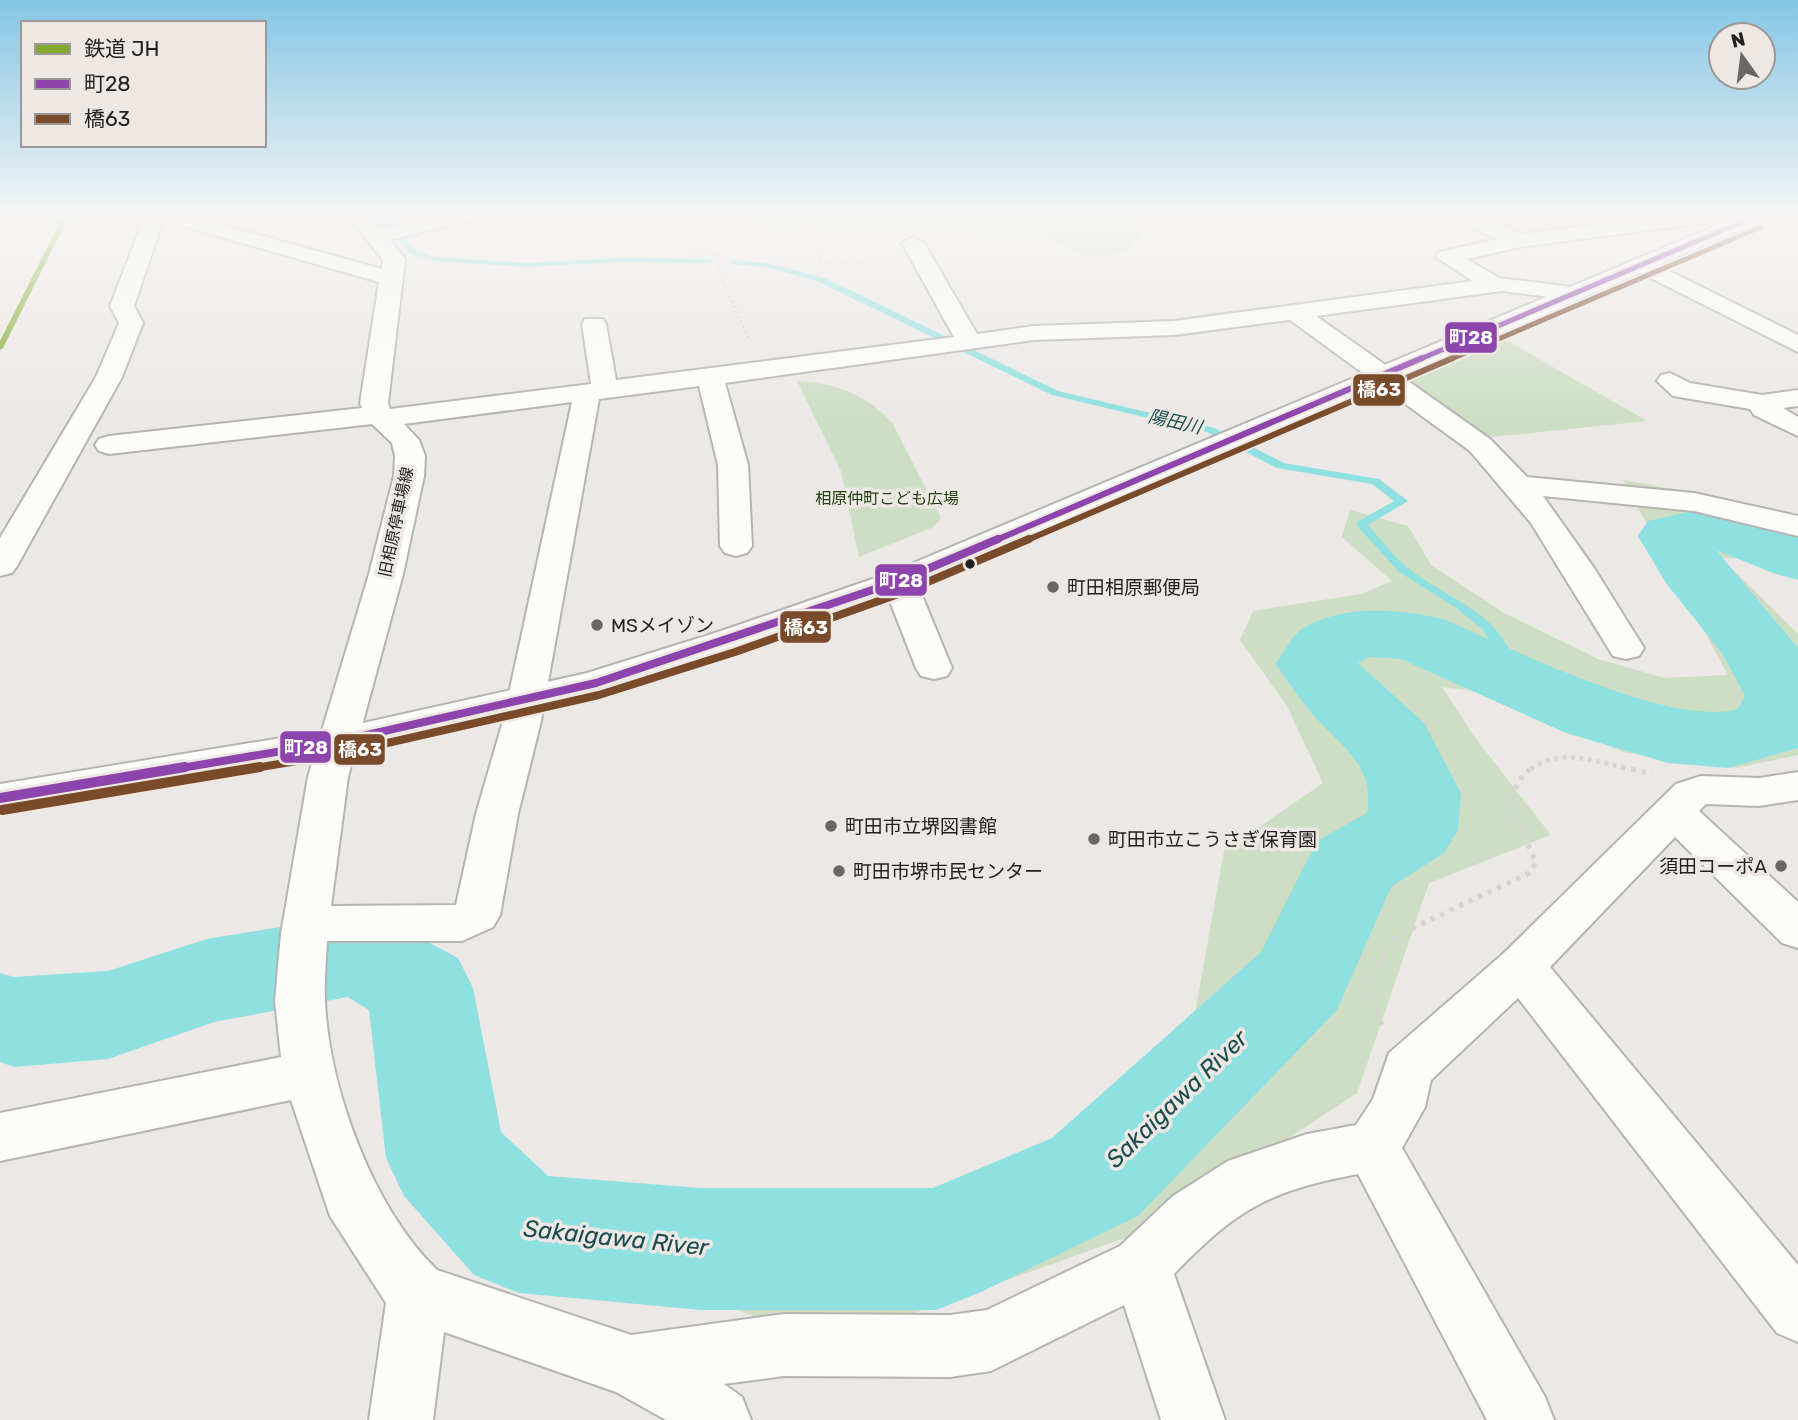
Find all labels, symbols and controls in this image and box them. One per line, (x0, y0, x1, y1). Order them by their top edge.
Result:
legend (21, 21, 266, 147)
north arrow (1707, 21, 1777, 91)
text: N (1729, 27, 1747, 53)
text: 鉄道 JH (84, 36, 159, 61)
text: 町28 (84, 71, 131, 96)
text: 橋63 (84, 106, 130, 131)
line badge: 町28 (1444, 321, 1498, 354)
text: 町28 (1449, 326, 1493, 349)
line badge: 橋63 (1352, 373, 1406, 407)
text: 橋63 (1357, 378, 1401, 401)
water label: 陽田川 (1146, 405, 1206, 439)
street label: 旧相原停車場線 (375, 465, 417, 579)
park label: 相原仲町こども広場 (815, 489, 959, 508)
unlabelled marker (963, 557, 977, 571)
line badge: 町28 (874, 563, 928, 597)
text: 町28 (879, 569, 923, 592)
place label: 町田相原郵便局 (1067, 576, 1200, 599)
marker: 町田相原郵便局 (1045, 579, 1061, 595)
line badge: 橋63 (779, 610, 832, 644)
place label: MSメイゾン (611, 614, 714, 637)
text: 橋63 (784, 616, 828, 639)
marker: MSメイゾン (589, 617, 605, 633)
line badge: 町28 (279, 730, 332, 764)
line badge: 橋63 (333, 733, 386, 766)
text: 町28 (284, 736, 328, 759)
text: 橋63 (338, 738, 382, 761)
place label: 町田市立堺図書館 (845, 815, 997, 838)
marker: 町田市立堺図書館 (823, 818, 839, 834)
place label: 町田市立こうさぎ保育園 (1108, 828, 1317, 851)
marker: 町田市立こうさぎ保育園 (1086, 831, 1102, 847)
place label: 須田コーポA (1659, 855, 1767, 878)
marker: 須田コーポA (1773, 858, 1789, 874)
place label: 町田市堺市民センター (853, 860, 1043, 883)
marker: 町田市堺市民センター (831, 863, 847, 879)
water label: Sakaigawa River (1100, 1024, 1254, 1174)
water label: Sakaigawa River (522, 1214, 711, 1262)

